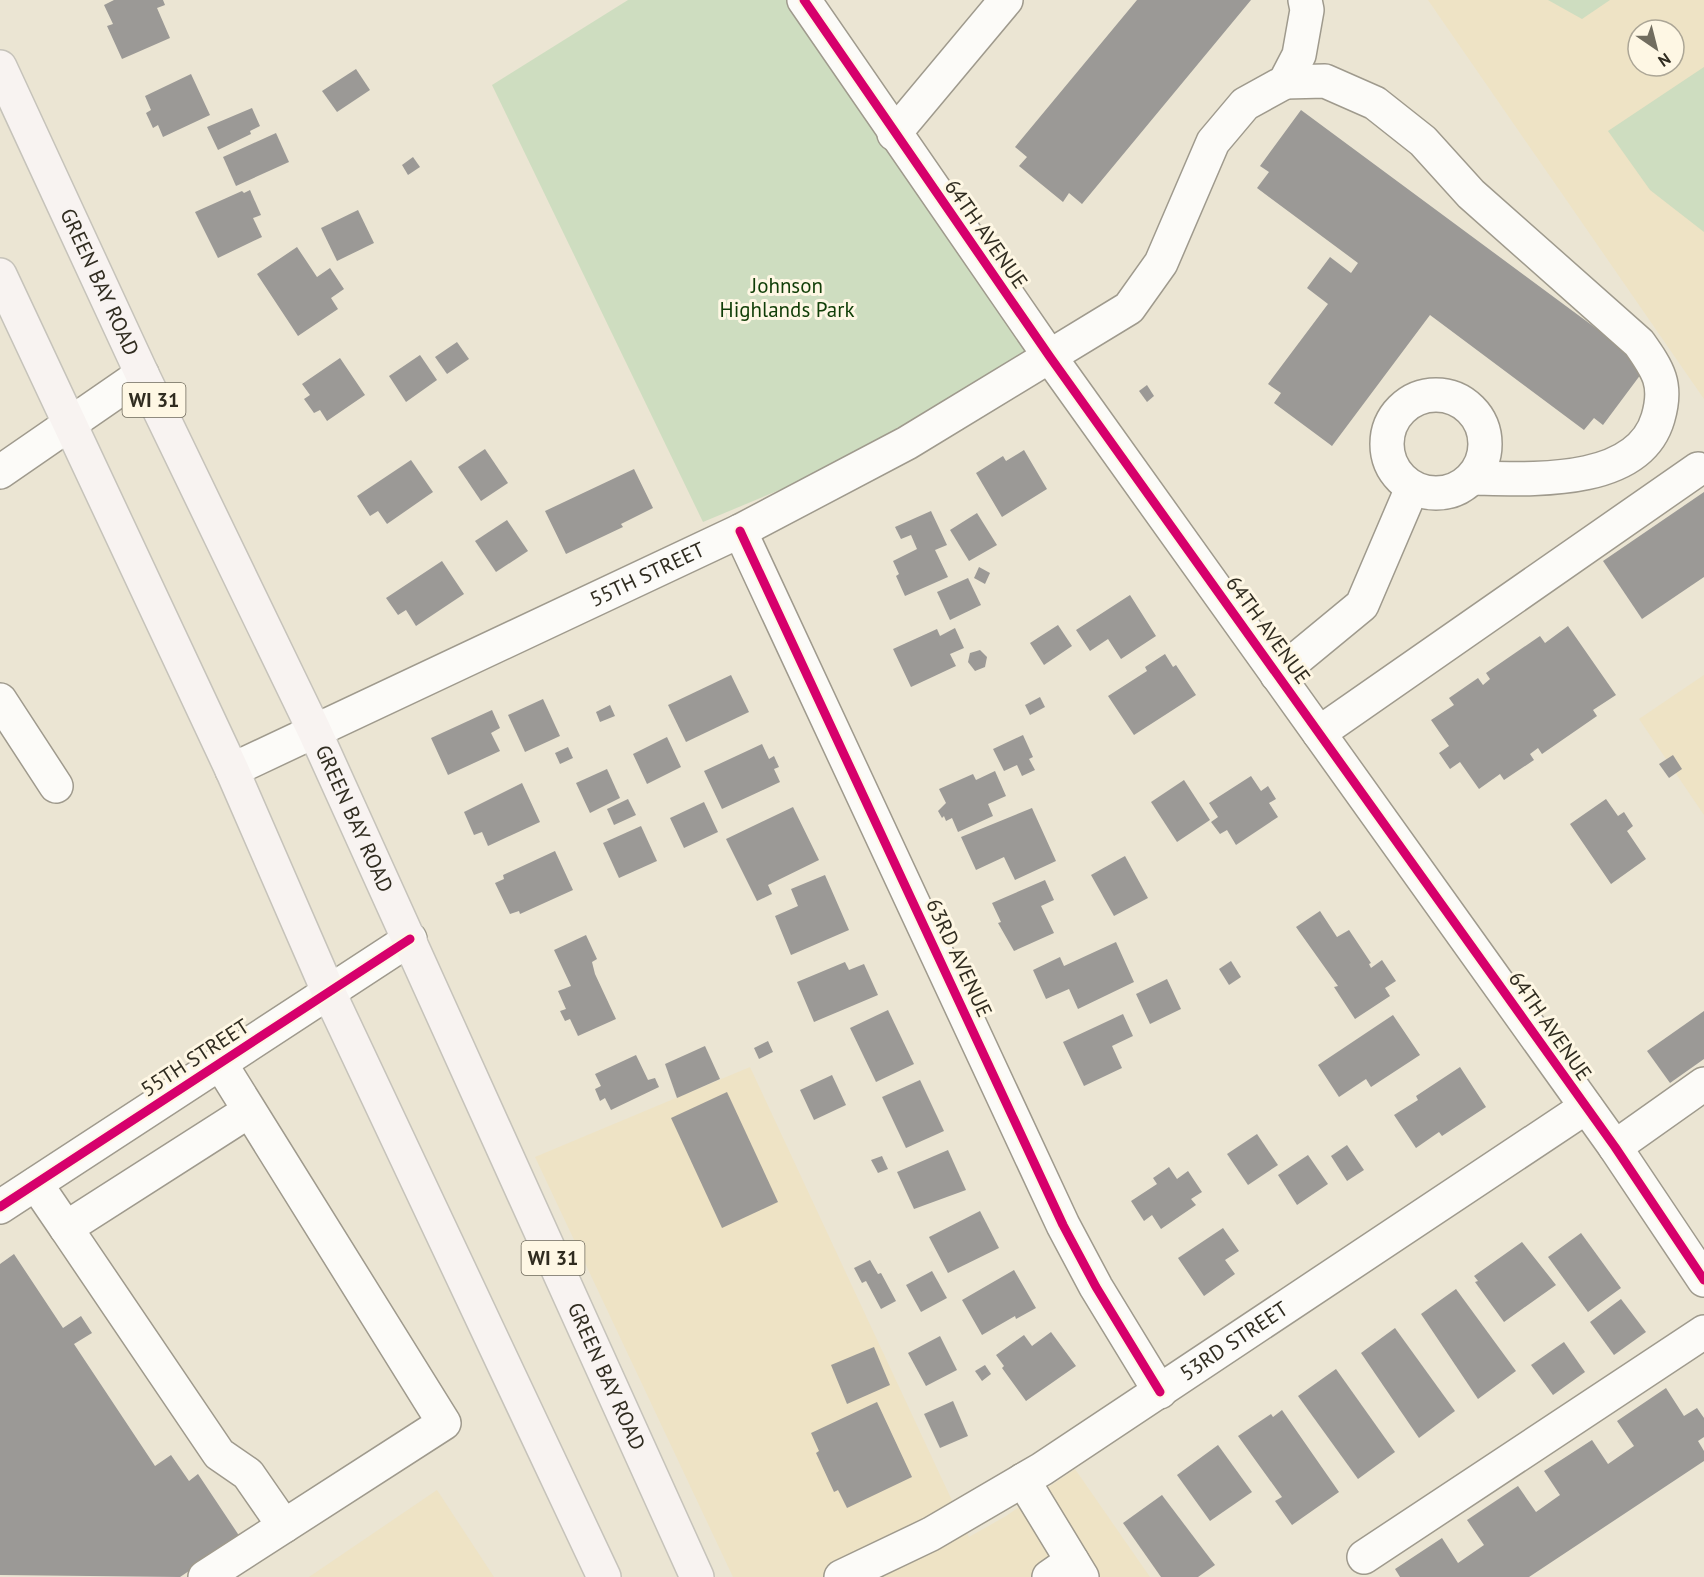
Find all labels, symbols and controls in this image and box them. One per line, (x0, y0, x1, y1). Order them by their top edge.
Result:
north arrow (1626, 18, 1686, 78)
text: N (1655, 49, 1675, 71)
street label: 64TH AVENUE (939, 174, 1034, 294)
street label: GREEN BAY ROAD (54, 204, 146, 360)
park label: Johnson Highlands Park (720, 272, 854, 323)
road number: WI 31 (122, 383, 186, 417)
street label: 55TH STREET (585, 535, 709, 613)
street label: 64TH AVENUE (1220, 570, 1317, 689)
street label: GREEN BAY ROAD (310, 741, 400, 897)
street label: 63RD AVENUE (920, 894, 999, 1021)
street label: 64TH AVENUE (1503, 966, 1598, 1086)
street label: 55TH STREET (135, 1012, 254, 1103)
road number: WI 31 (522, 1241, 584, 1275)
street label: 53RD STREET (1175, 1295, 1293, 1386)
street label: GREEN BAY ROAD (562, 1298, 652, 1454)

